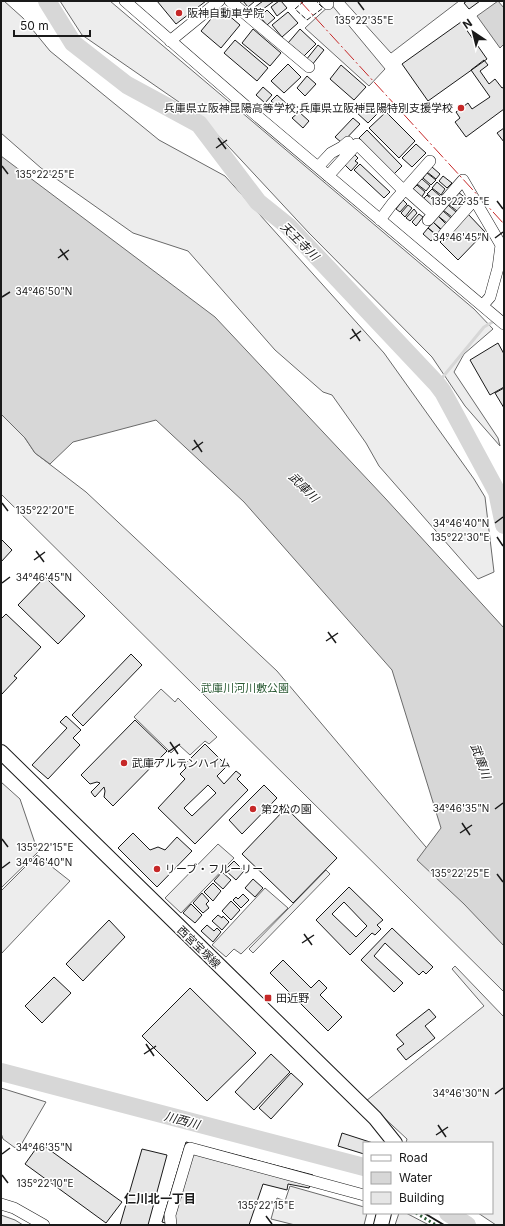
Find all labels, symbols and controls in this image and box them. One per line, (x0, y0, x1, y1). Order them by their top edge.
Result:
place label: 阪神自動車学院 (187, 6, 264, 20)
marker: 阪神自動車学院 (174, 8, 184, 18)
scale bar (14, 12, 90, 38)
north arrow (453, 12, 493, 52)
text: 135°22'35"E (335, 14, 394, 26)
text: N (460, 16, 475, 32)
text: 50 m (20, 18, 49, 33)
place label: 兵庫県立阪神昆陽高等学校;兵庫県立阪神昆陽特別支援学校 (164, 101, 453, 115)
marker: 兵庫県立阪神昆陽高等学校;兵庫県立阪神昆陽特別支援学校 (456, 103, 466, 113)
text: 135°22'25"E (16, 168, 74, 180)
text: 135°22'35"E (431, 195, 490, 207)
water label: 天王寺川 (278, 219, 324, 265)
text: 34°46'45"N (433, 231, 489, 243)
text: 34°46'50"N (16, 285, 72, 297)
water label: 武庫川 (286, 469, 323, 506)
text: 135°22'20"E (15, 504, 75, 516)
text: 34°46'40"N (433, 517, 489, 529)
text: 135°22'30"E (430, 531, 490, 543)
text: 34°46'45"N (16, 571, 72, 583)
park label: 武庫川河川敷公園 (201, 681, 289, 695)
water label: 武庫川 (468, 742, 495, 782)
place label: 武庫アルテンハイム (132, 756, 230, 770)
marker: 武庫アルテンハイム (119, 758, 129, 768)
place label: 第2松の園 (261, 802, 312, 816)
text: 34°46'35"N (433, 802, 489, 814)
marker: 第2松の園 (248, 804, 258, 814)
text: 135°22'15"E (17, 841, 73, 853)
text: 34°46'40"N (16, 856, 72, 868)
place label: リーブ・フルーリー (165, 862, 263, 876)
marker: リーブ・フルーリー (152, 864, 162, 874)
text: 135°22'25"E (431, 867, 489, 879)
street label: 西宮宝塚線 (174, 923, 224, 971)
place label: 田近野 (276, 991, 309, 1005)
marker: 田近野 (263, 993, 273, 1003)
text: 34°46'30"N (433, 1087, 489, 1099)
water label: 川西川 (163, 1108, 203, 1132)
text: 34°46'35"N (16, 1141, 72, 1153)
legend (363, 1142, 493, 1214)
text: Road (399, 1150, 428, 1165)
text: Water (399, 1170, 433, 1185)
text: 135°22'10"E (16, 1177, 74, 1189)
text: Building (399, 1190, 444, 1205)
district label: 仁川北一丁目 (124, 1191, 196, 1206)
text: 135°22'15"E (238, 1199, 294, 1211)

